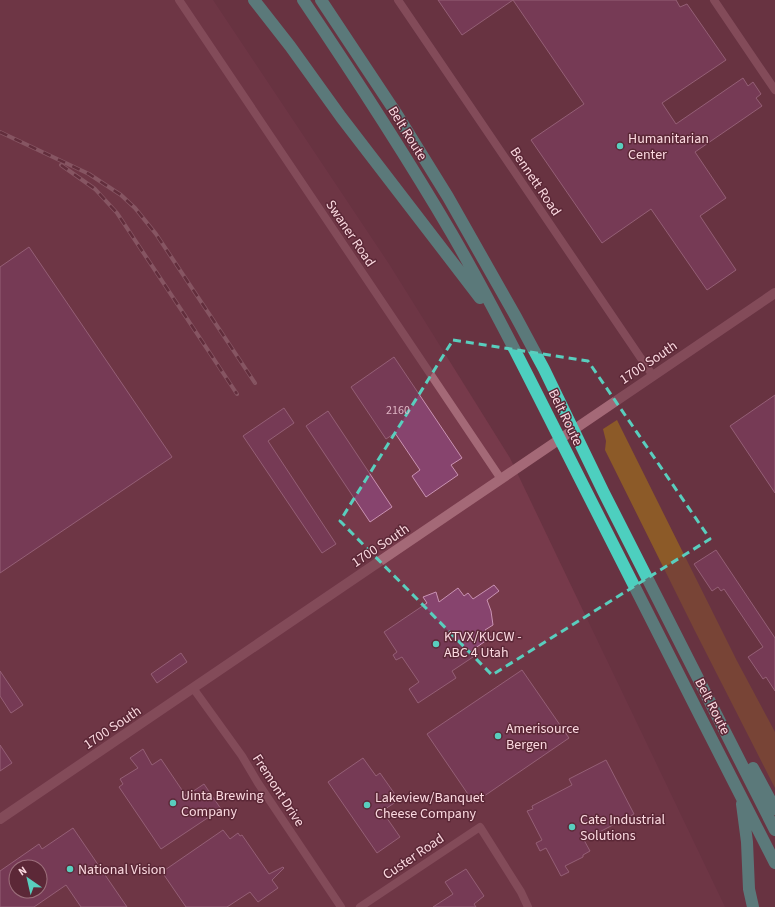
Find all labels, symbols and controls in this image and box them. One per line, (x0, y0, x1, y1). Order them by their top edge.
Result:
street label: Belt Route (383, 102, 432, 165)
place label: Humanitarian Center (628, 129, 709, 165)
marker: Humanitarian Center (615, 141, 625, 151)
street label: Bennett Road (505, 143, 566, 220)
street label: Swaner Road (320, 196, 380, 271)
street label: 1700 South (616, 336, 681, 389)
street label: Belt Route (543, 386, 587, 449)
house number: 2160 (386, 402, 410, 419)
street label: 1700 South (348, 519, 413, 572)
place label: KTVX/KUCW - ABC 4 Utah (444, 627, 522, 663)
marker: KTVX/KUCW - ABC 4 Utah (431, 639, 441, 649)
street label: Belt Route (689, 675, 735, 738)
street label: 1700 South (80, 701, 145, 754)
place label: Amerisource Bergen (506, 719, 579, 755)
marker: Amerisource Bergen (493, 731, 503, 741)
street label: Fremont Drive (247, 750, 309, 831)
place label: Uinta Brewing Company (181, 786, 264, 822)
place label: Lakeview/Banquet Cheese Company (375, 788, 485, 824)
marker: Uinta Brewing Company (168, 798, 178, 808)
marker: Lakeview/Banquet Cheese Company (362, 800, 372, 810)
place label: Cate Industrial Solutions (580, 810, 666, 846)
marker: Cate Industrial Solutions (567, 822, 577, 832)
street label: Custer Road (379, 829, 448, 885)
north arrow (8, 859, 48, 899)
place label: National Vision (78, 860, 166, 880)
text: N (15, 863, 30, 879)
marker: National Vision (65, 864, 75, 874)

